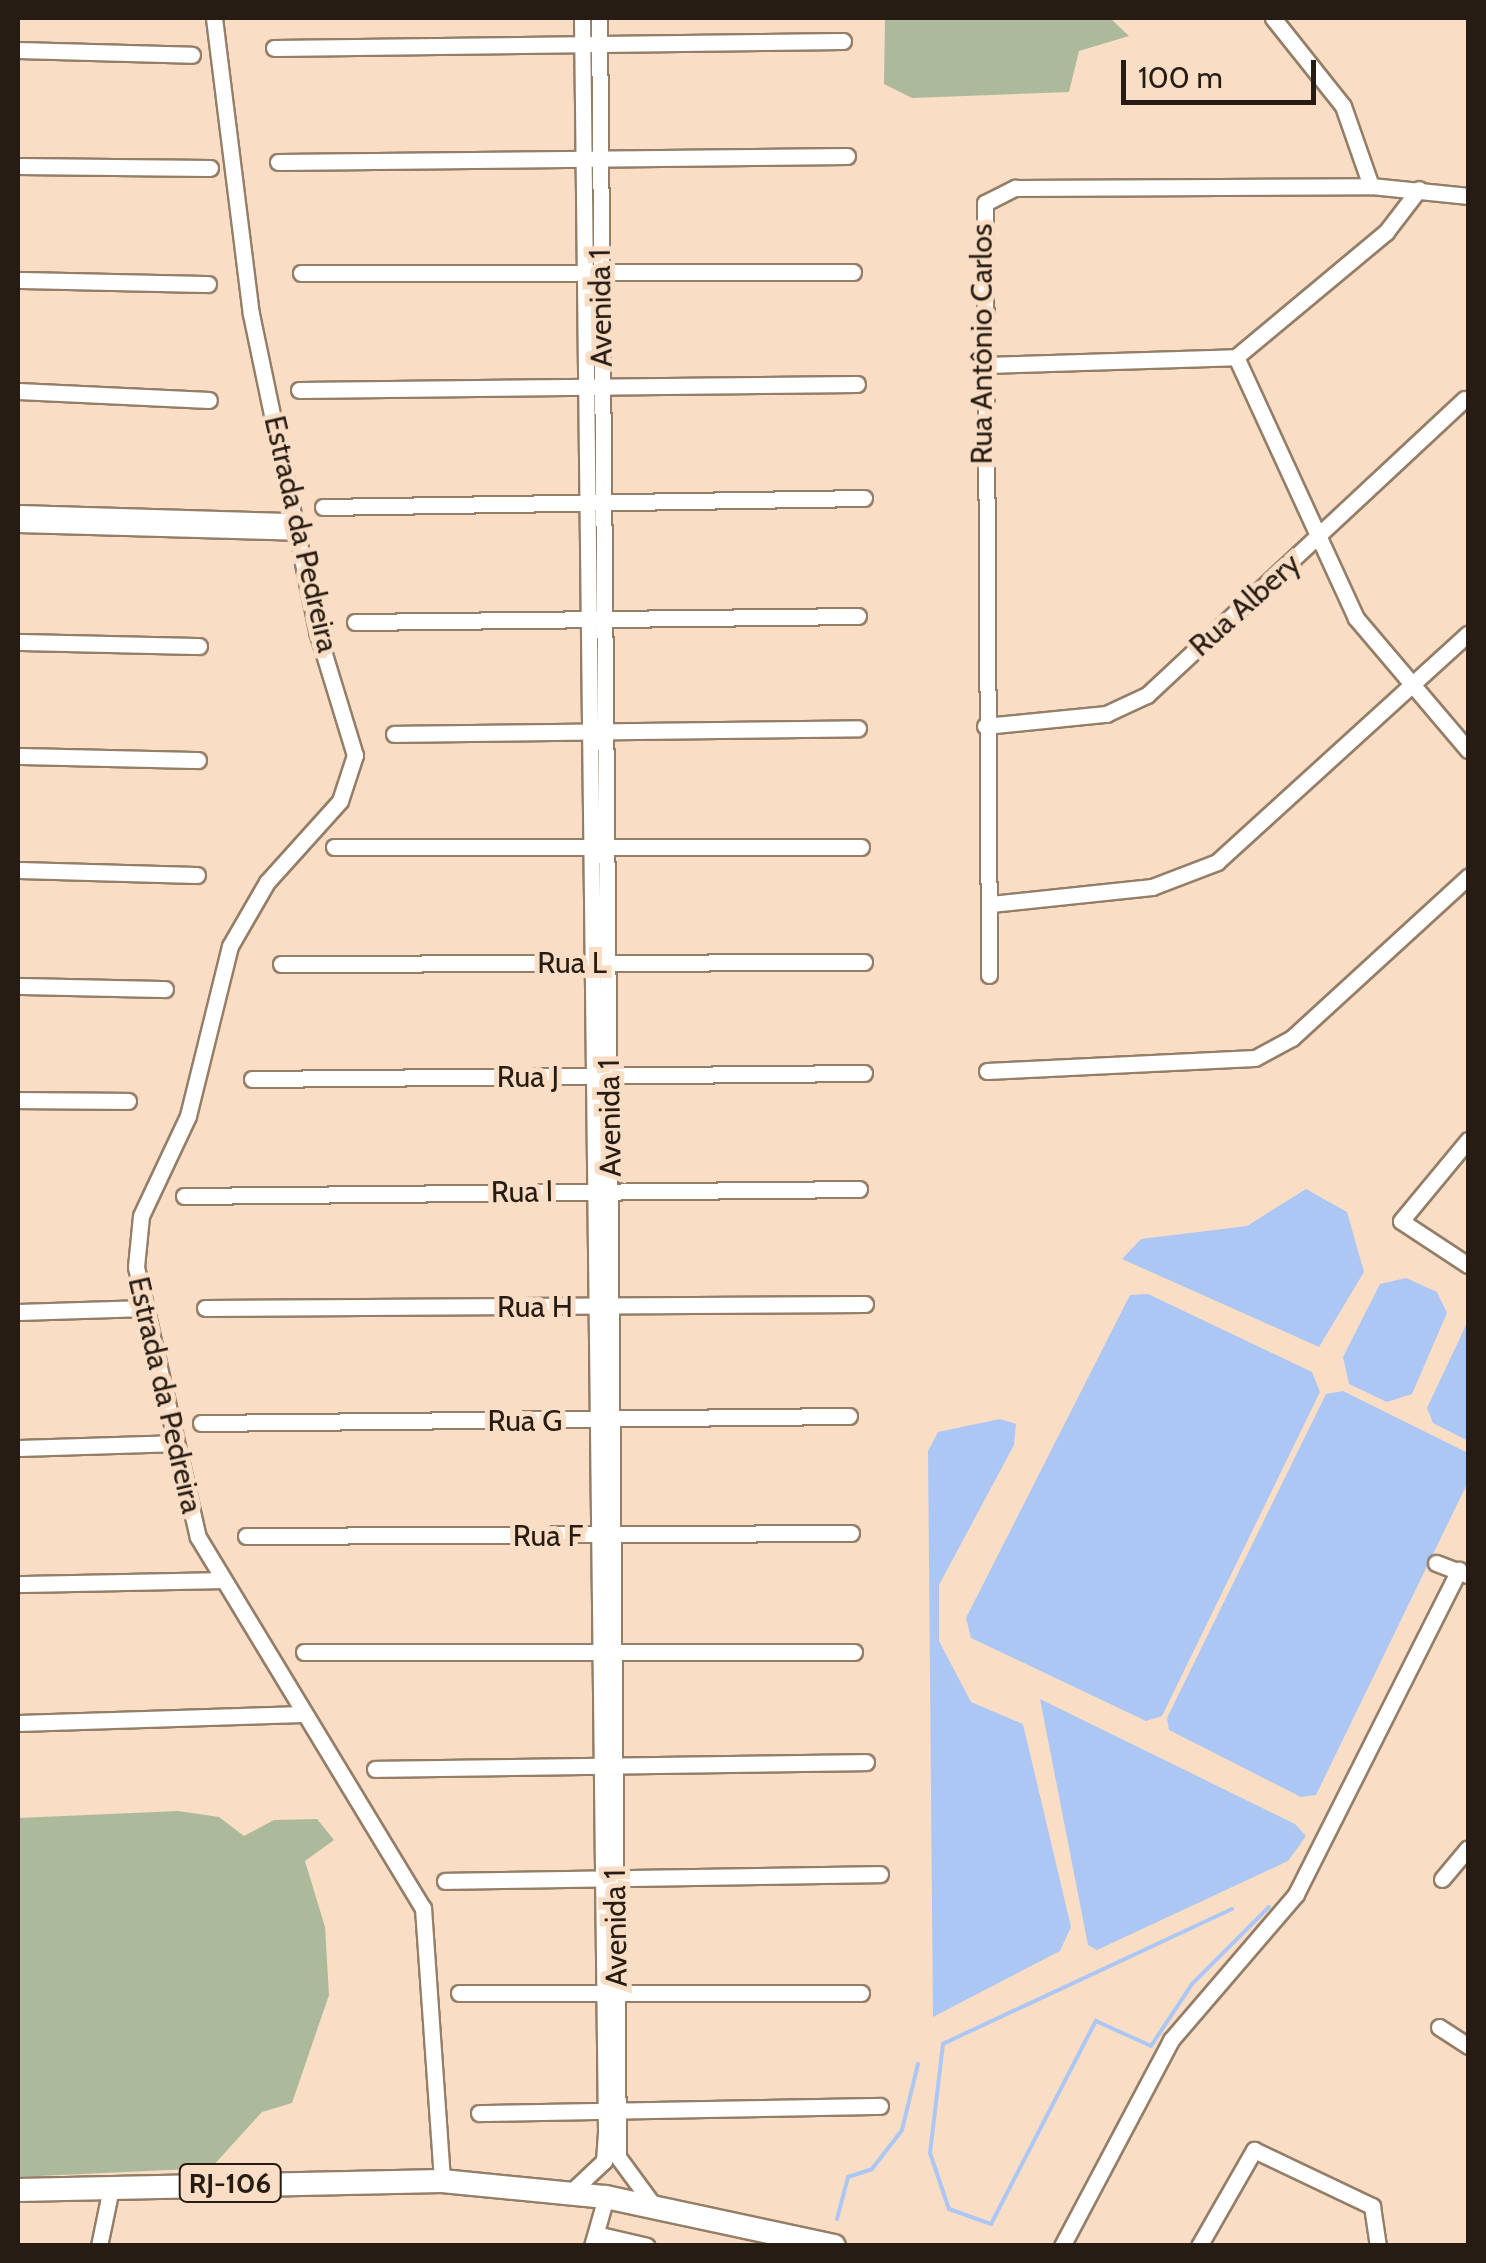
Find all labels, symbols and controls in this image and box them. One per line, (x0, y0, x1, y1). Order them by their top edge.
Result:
scale bar (1126, 40, 1321, 102)
text: 100 m (1138, 59, 1223, 96)
street label: Rua Antônio Carlos (964, 224, 1000, 464)
street label: Avenida 1 (582, 249, 620, 367)
street label: Estrada da Pedreira (256, 412, 346, 656)
street label: Rua Albery (1182, 546, 1308, 664)
street label: Rua L (537, 945, 607, 981)
street label: Rua J (497, 1059, 559, 1095)
street label: Avenida 1 (591, 1059, 629, 1177)
street label: Rua I (491, 1173, 553, 1211)
street label: Estrada da Pedreira (120, 1273, 210, 1517)
street label: Rua H (497, 1289, 573, 1325)
street label: Rua G (488, 1403, 562, 1439)
street label: Rua F (513, 1518, 583, 1554)
street label: Avenida 1 (597, 1869, 635, 1987)
road number: RJ-106 (178, 2160, 282, 2206)

